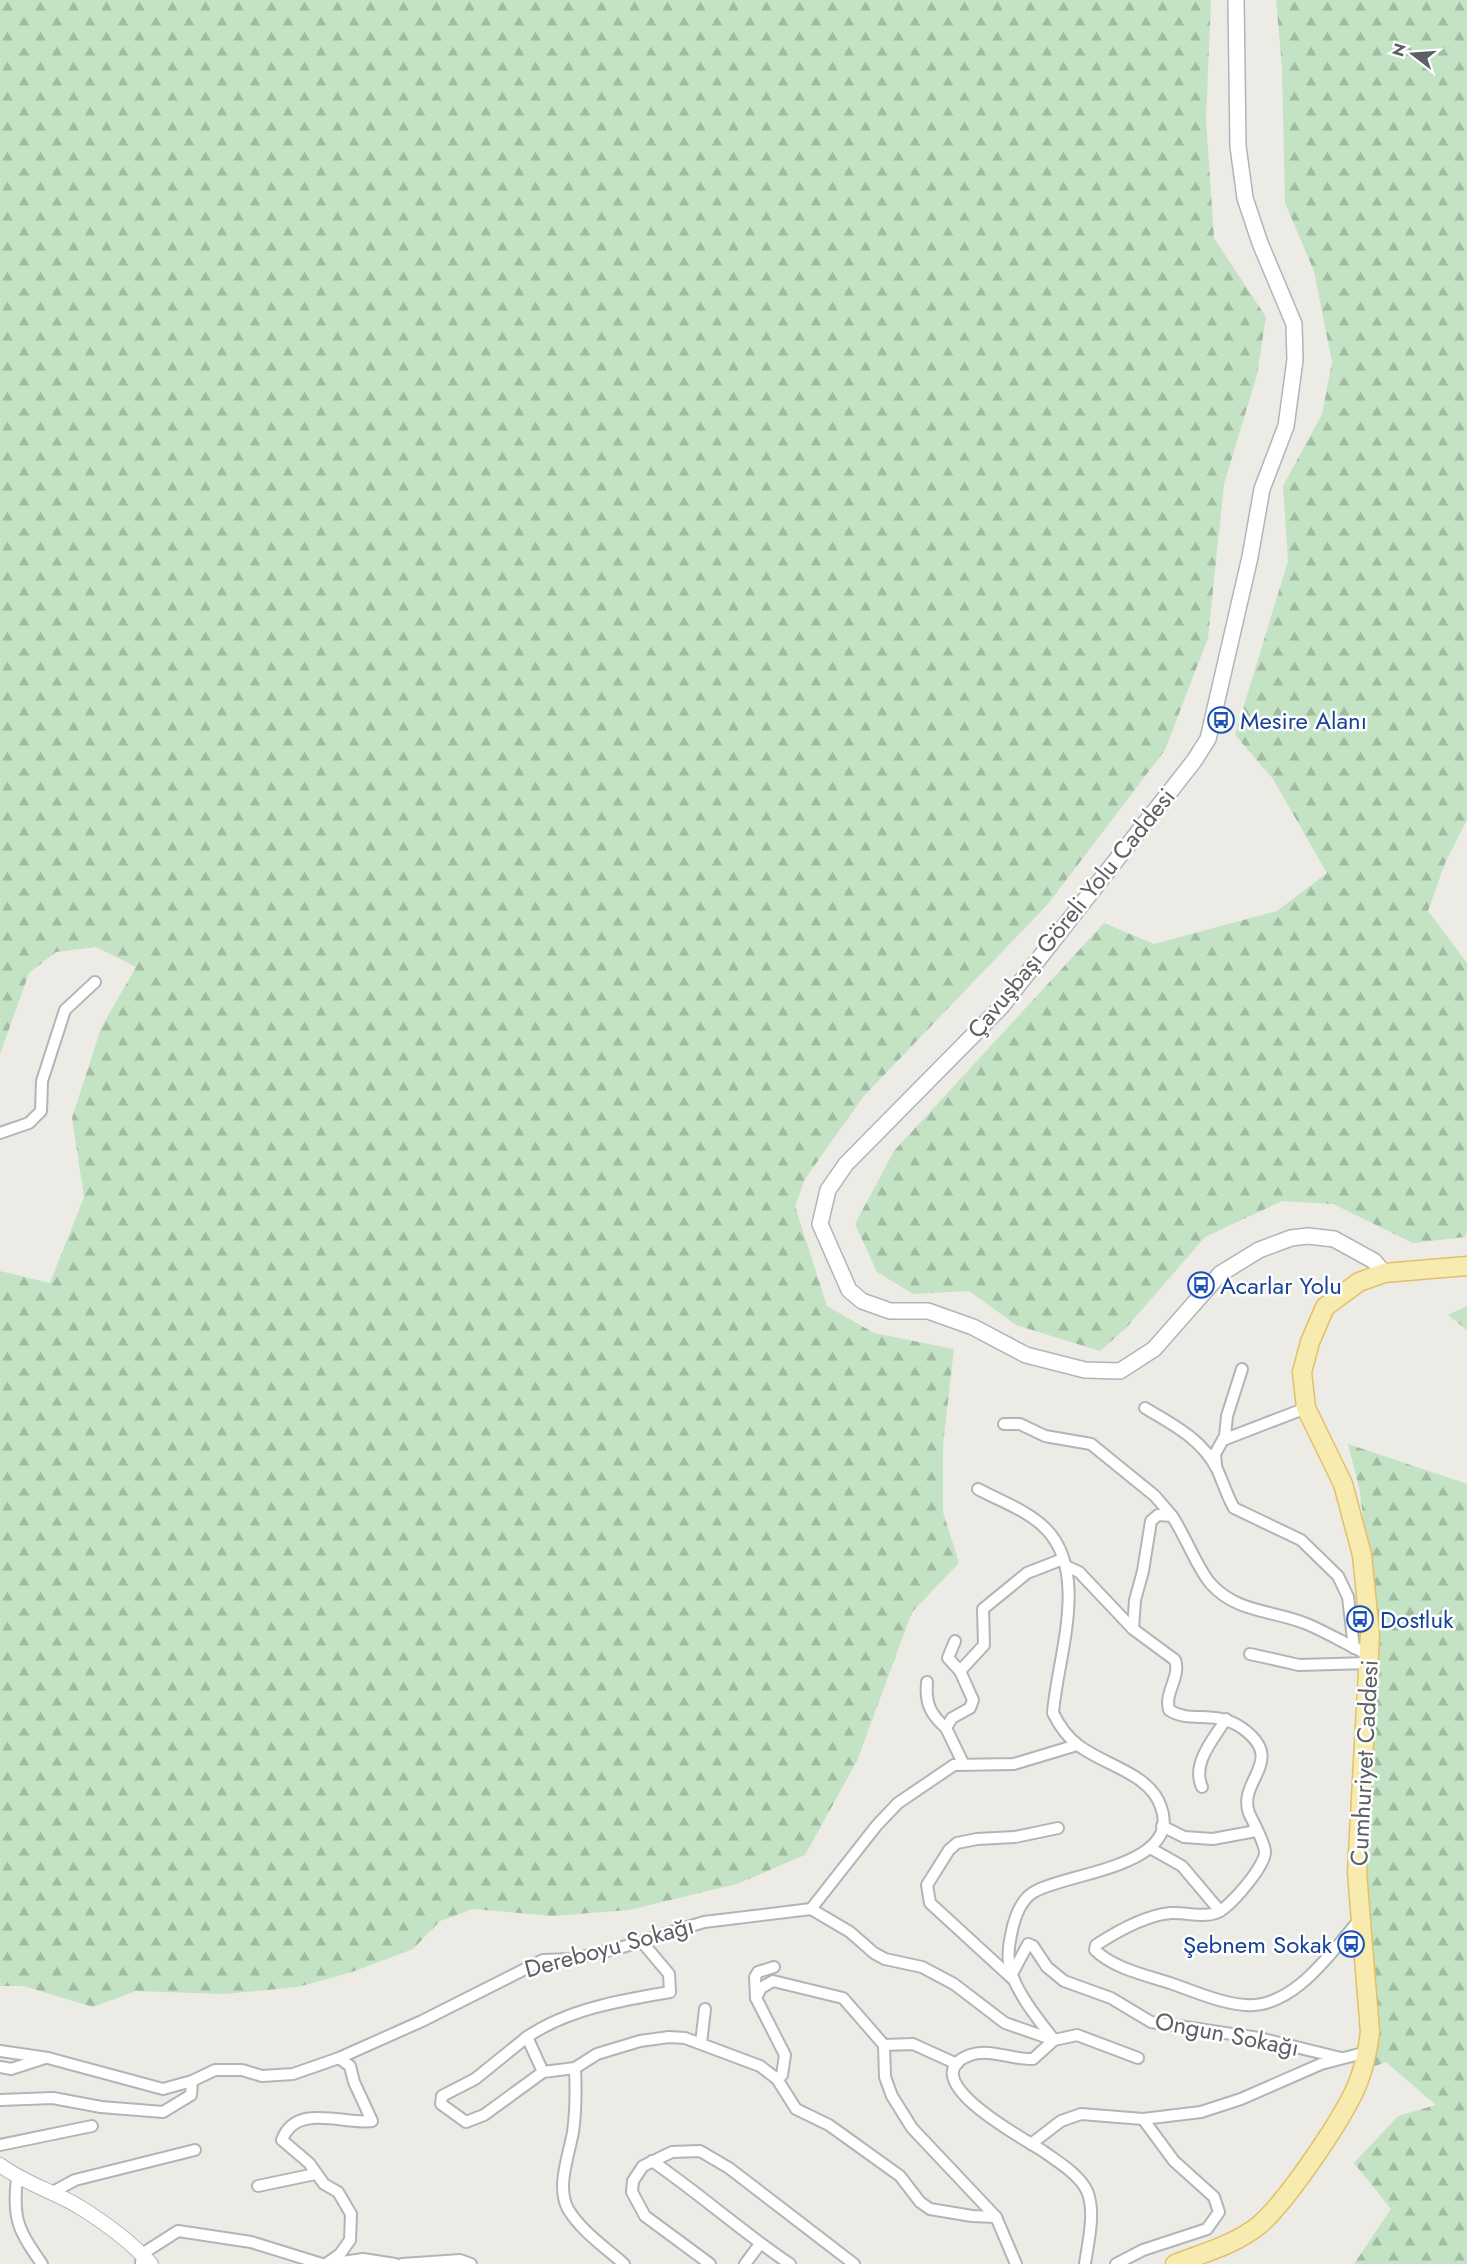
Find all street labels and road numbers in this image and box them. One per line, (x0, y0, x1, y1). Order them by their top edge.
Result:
street label: Çavuşbaşı Göreli Yolu Caddesi (959, 780, 1183, 1046)
street label: Cumhuriyet Caddesi (1341, 1659, 1387, 1867)
street label: Dereboyu Sokağı (520, 1908, 698, 1986)
street label: Ongun Sokağı (1152, 2003, 1302, 2065)

